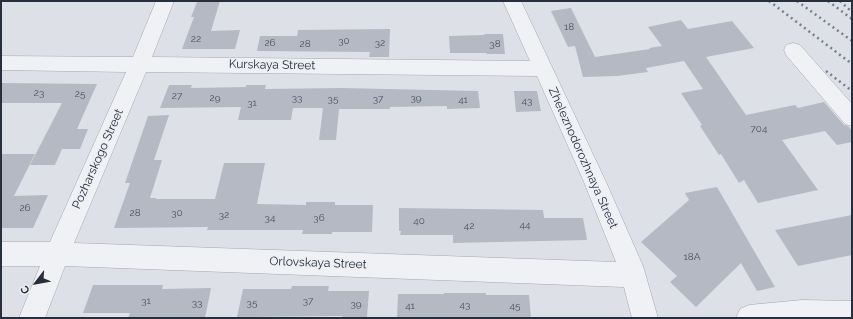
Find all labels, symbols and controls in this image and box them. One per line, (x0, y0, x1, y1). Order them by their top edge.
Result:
house number: 18 (564, 21, 574, 33)
house number: 22 (191, 33, 201, 45)
house number: 30 (338, 35, 350, 47)
house number: 26 (264, 37, 276, 49)
house number: 32 (375, 37, 385, 49)
house number: 28 (299, 38, 311, 50)
house number: 38 (489, 38, 501, 50)
street label: Kurskaya Street (229, 57, 315, 73)
street label: Zheleznodorozhnaya Street (545, 85, 621, 231)
house number: 23 (34, 87, 44, 99)
house number: 25 (75, 88, 85, 100)
house number: 27 (172, 90, 182, 102)
house number: 29 (209, 92, 221, 104)
house number: 33 (292, 92, 302, 104)
house number: 39 (410, 92, 422, 104)
house number: 35 (328, 93, 338, 105)
house number: 37 (373, 93, 383, 105)
house number: 41 (458, 94, 468, 106)
house number: 43 (522, 95, 532, 107)
house number: 31 (247, 97, 257, 109)
street label: Pozharskogo Street (69, 107, 127, 211)
house number: 704 (751, 123, 767, 135)
house number: 26 (19, 202, 31, 214)
house number: 28 (129, 207, 141, 219)
house number: 30 (171, 207, 183, 219)
house number: 32 (219, 209, 229, 221)
house number: 34 (265, 212, 275, 224)
house number: 36 (313, 212, 325, 224)
house number: 40 (413, 215, 425, 227)
house number: 44 (520, 219, 530, 231)
house number: 42 (464, 220, 474, 232)
house number: 18А (684, 251, 700, 263)
street label: Orlovskaya Street (269, 254, 367, 272)
north arrow (16, 263, 56, 303)
text: С (18, 283, 33, 296)
house number: 31 (141, 295, 151, 307)
house number: 37 (303, 295, 313, 307)
house number: 33 (192, 297, 202, 309)
house number: 35 (247, 297, 257, 309)
house number: 39 (350, 298, 362, 310)
house number: 43 (460, 299, 470, 311)
house number: 41 (405, 300, 415, 312)
house number: 45 (510, 300, 520, 312)

